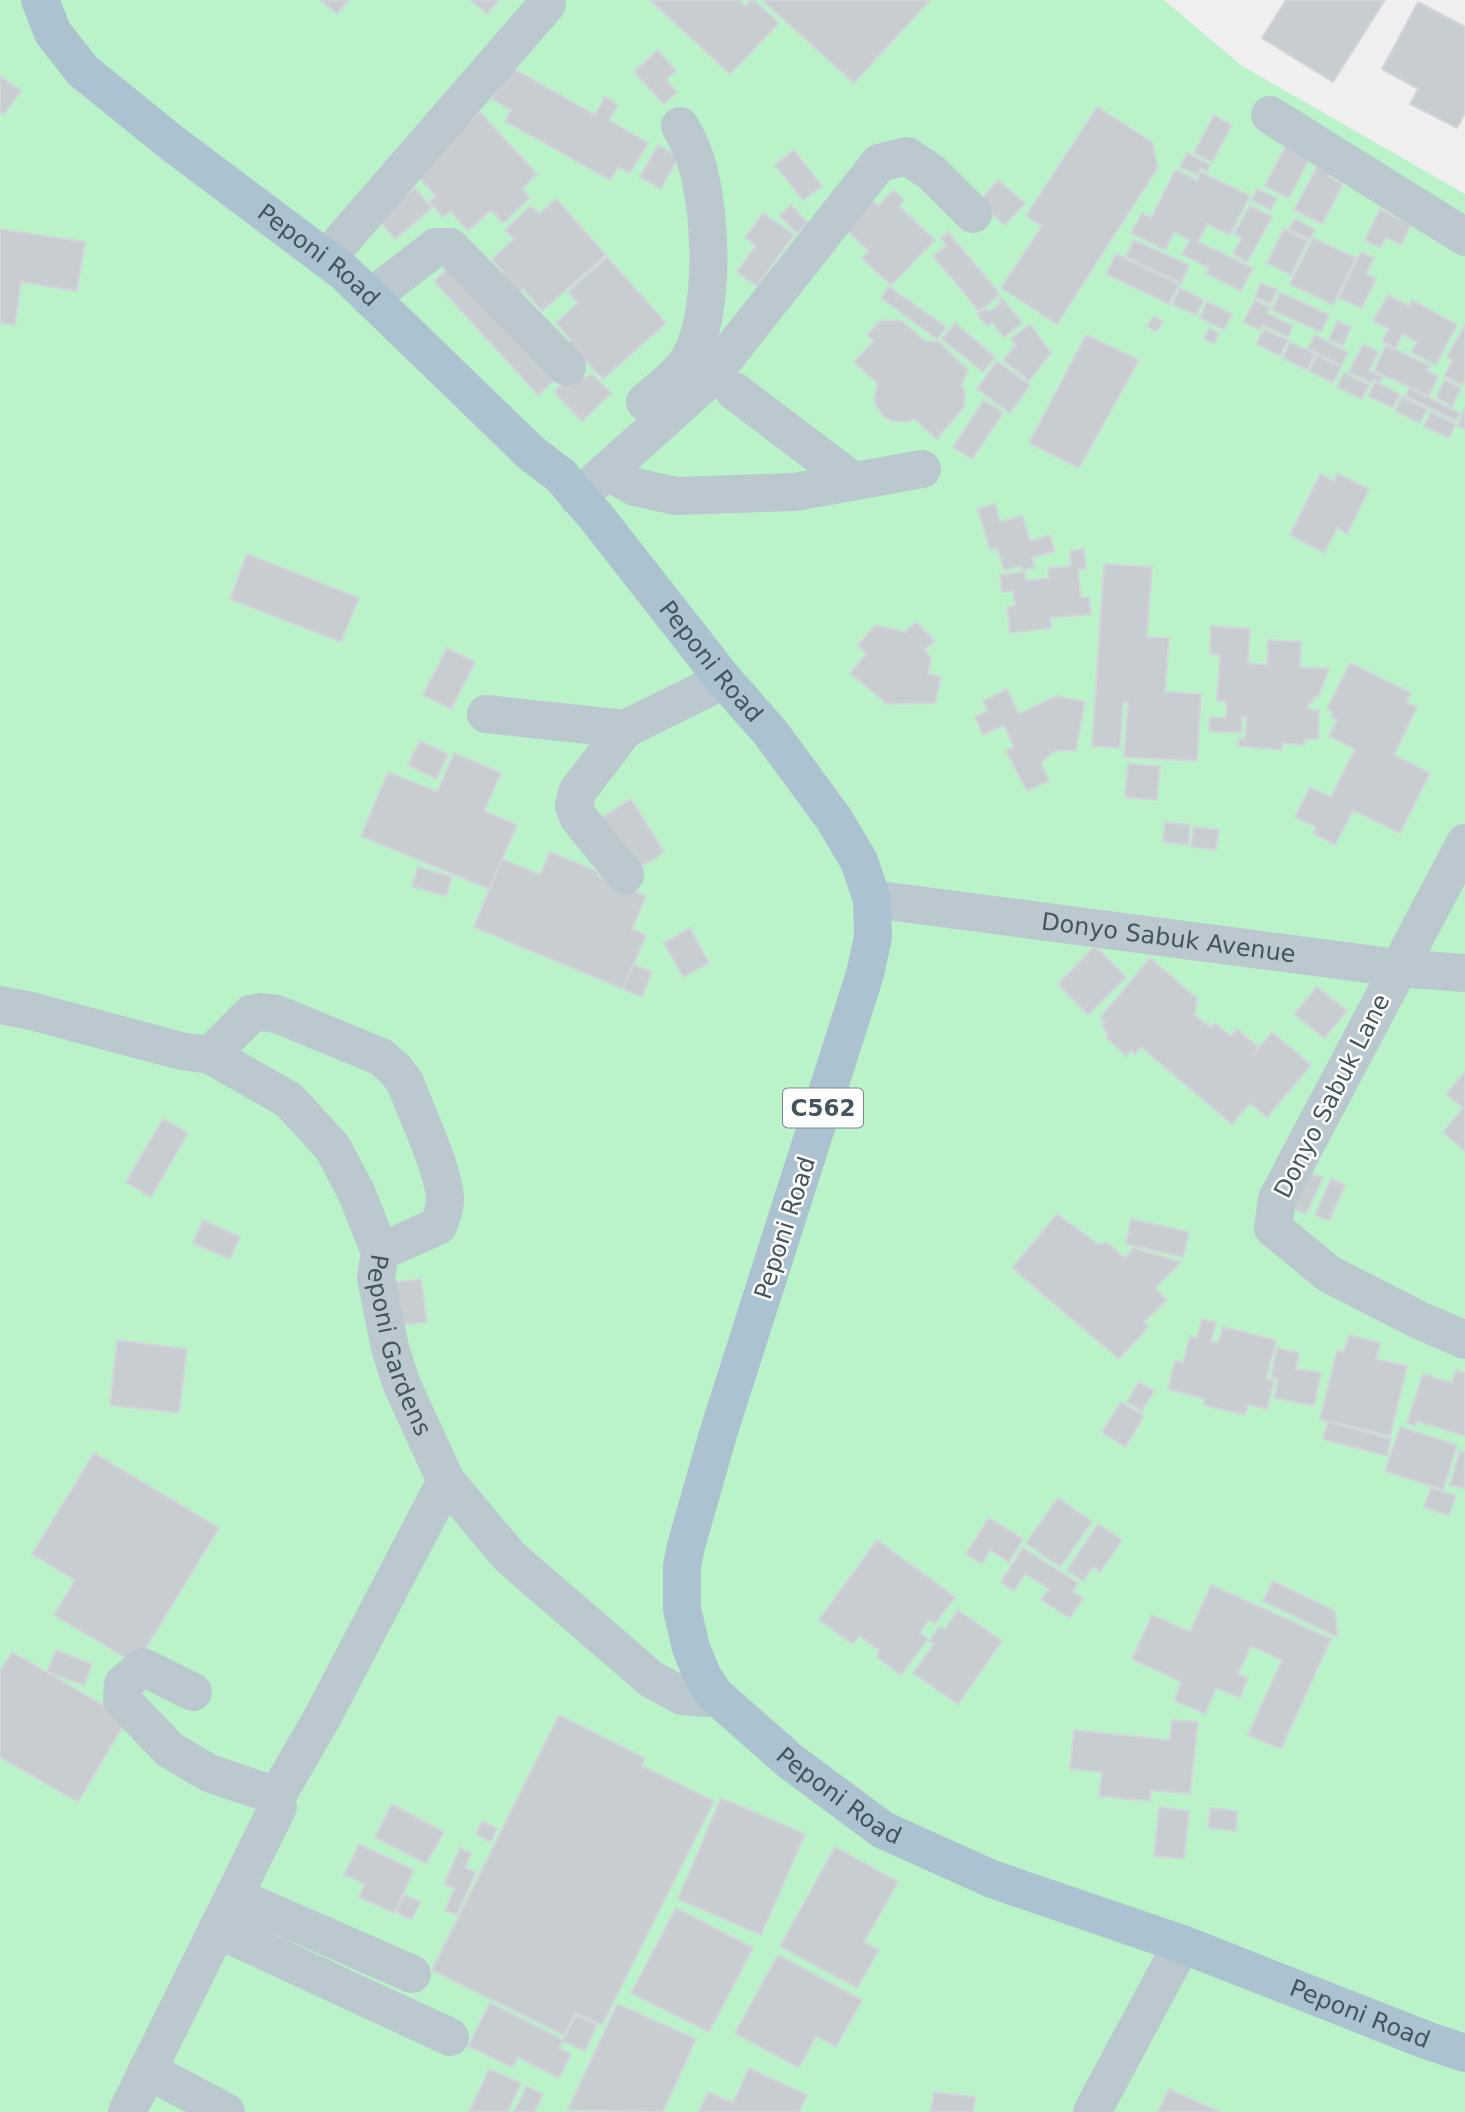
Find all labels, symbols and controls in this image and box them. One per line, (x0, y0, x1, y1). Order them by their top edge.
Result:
street label: Peponi Road (252, 198, 385, 312)
street label: Peponi Road (653, 595, 769, 728)
street label: Donyo Sabuk Avenue (1040, 907, 1297, 968)
street label: Donyo Sabuk Lane (1268, 989, 1396, 1203)
road number: C562 (783, 1088, 863, 1128)
street label: Peponi Road (749, 1153, 821, 1303)
street label: Peponi Gardens (361, 1252, 437, 1440)
street label: Peponi Road (770, 1741, 906, 1850)
street label: Peponi Road (1286, 1974, 1434, 2054)

